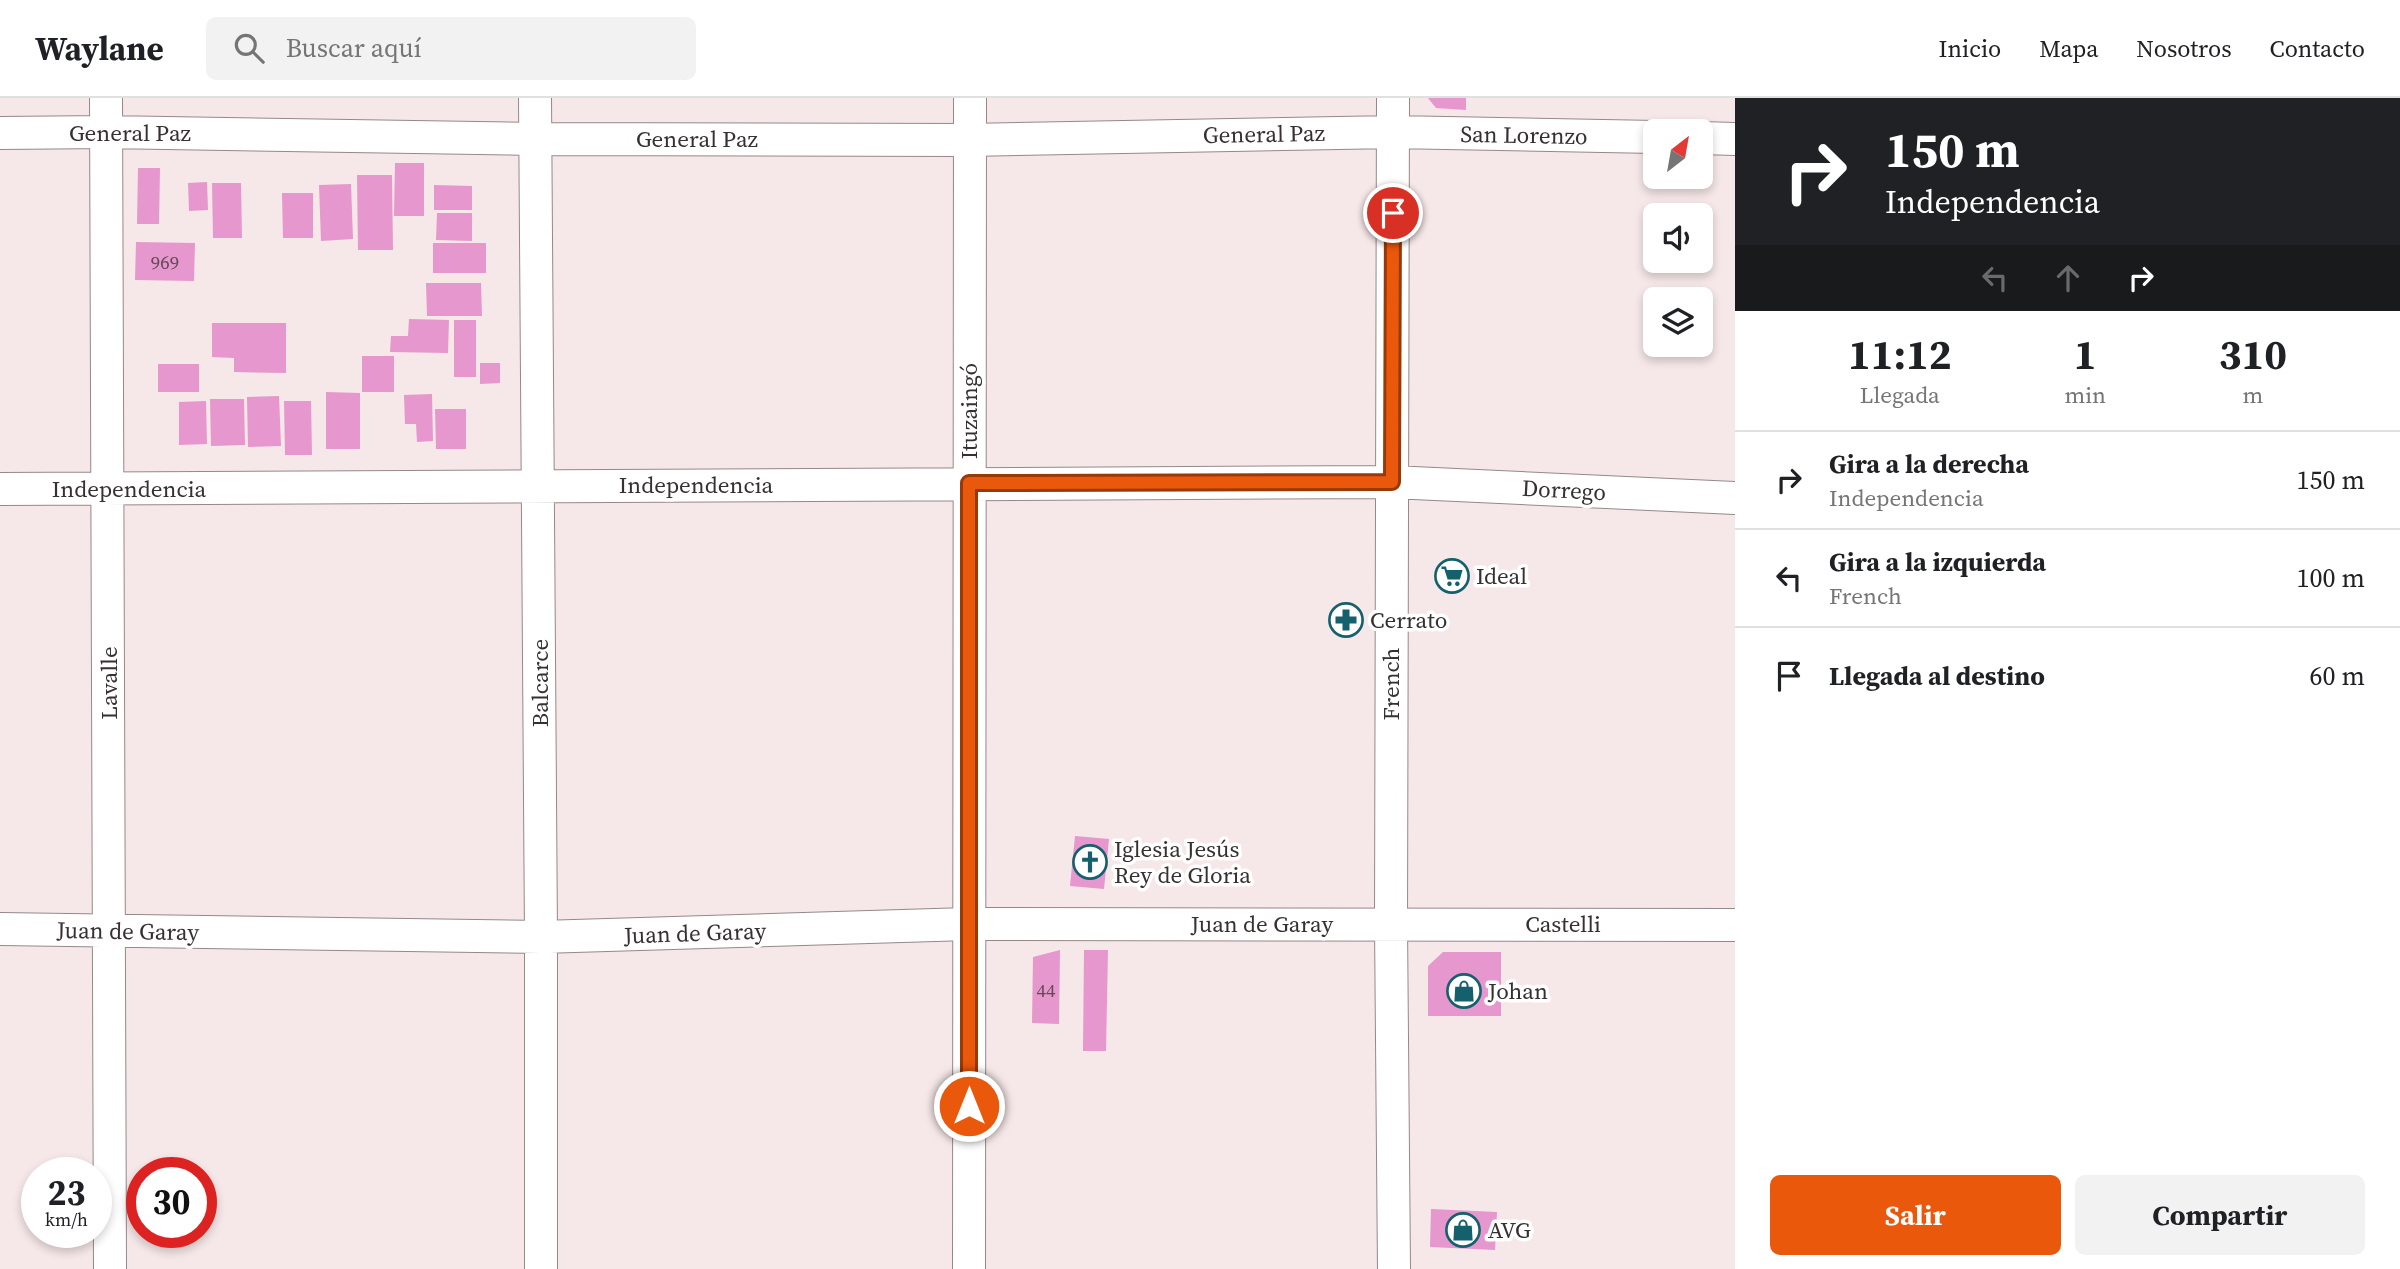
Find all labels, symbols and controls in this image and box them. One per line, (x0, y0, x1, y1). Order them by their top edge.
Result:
search box (206, 17, 696, 80)
text: Waylane (35, 26, 164, 71)
icon: search (230, 29, 268, 67)
text: Buscar aquí (286, 30, 421, 66)
text: Inicio (1939, 32, 2001, 65)
text: Mapa (2039, 32, 2098, 65)
text: Nosotros (2136, 32, 2232, 65)
text: Contacto (2270, 32, 2365, 65)
text: 150 m (1885, 116, 2020, 183)
street label: General Paz (69, 117, 191, 149)
street label: General Paz (1203, 117, 1325, 151)
street label: San Lorenzo (1460, 118, 1588, 152)
north arrow (1643, 119, 1713, 189)
map controls (1643, 119, 1713, 357)
street label: General Paz (636, 123, 758, 155)
icon: right (1770, 126, 1861, 217)
text: Independencia (1885, 180, 2100, 224)
pin (1363, 183, 1423, 243)
icon: arrive (1374, 194, 1412, 232)
button: sound (1643, 203, 1713, 273)
house number: 969 (151, 249, 179, 275)
icon: left (1976, 259, 2014, 297)
icon: ahead (2049, 259, 2087, 297)
icon: right (2122, 259, 2160, 297)
button: layers (1643, 287, 1713, 357)
text: 11:12 (1848, 325, 1952, 383)
text: 1 (2074, 325, 2097, 383)
text: 310 (2219, 325, 2287, 383)
street label: Ituzaingó (953, 363, 985, 459)
text: Llegada (1860, 379, 1940, 411)
text: min (2064, 379, 2106, 411)
text: m (2243, 379, 2263, 411)
text: Gira a la derecha (1829, 446, 2029, 482)
icon: right (1770, 461, 1808, 499)
text: 150 m (2297, 462, 2365, 498)
street label: Independencia (619, 469, 774, 501)
street label: Dorrego (1521, 472, 1607, 508)
street label: Independencia (52, 473, 207, 505)
text: Independencia (1829, 482, 1984, 514)
text: Gira a la izquierda (1829, 544, 2046, 580)
supermarket icon: Ideal (1433, 557, 1471, 595)
icon: left (1770, 559, 1808, 597)
place label: Ideal (1476, 560, 1527, 592)
text: 100 m (2297, 560, 2365, 596)
text: French (1829, 580, 1902, 612)
pharmacy icon: Cerrato (1327, 601, 1365, 639)
place label: Cerrato (1370, 604, 1447, 636)
street label: Balcarce (524, 639, 556, 727)
street label: Lavalle (93, 646, 125, 720)
street label: French (1375, 647, 1407, 720)
icon: arrive (1770, 657, 1808, 695)
text: Llegada al destino (1829, 658, 2045, 694)
text: 60 m (2310, 658, 2365, 694)
place label: Iglesia Jesús Rey de Gloria (1114, 833, 1251, 891)
church icon: Iglesia Jesús Rey de Gloria (1071, 843, 1109, 881)
street label: Juan de Garay (1190, 908, 1333, 940)
street label: Castelli (1525, 908, 1601, 940)
street label: Juan de Garay (56, 914, 200, 948)
street label: Juan de Garay (622, 915, 767, 952)
shop icon: Johan (1445, 972, 1483, 1010)
place label: Johan (1487, 975, 1548, 1007)
house number: 44 (1036, 977, 1056, 1003)
position arrow (932, 1069, 1006, 1143)
speed limit sign: 30 (126, 1157, 217, 1248)
text: 23 (48, 1169, 85, 1217)
button: Salir (1770, 1175, 2061, 1255)
button: Compartir (2075, 1175, 2365, 1255)
text: km/h (45, 1207, 88, 1232)
shop icon: AVG (1444, 1211, 1482, 1249)
place label: AVG (1488, 1214, 1531, 1246)

